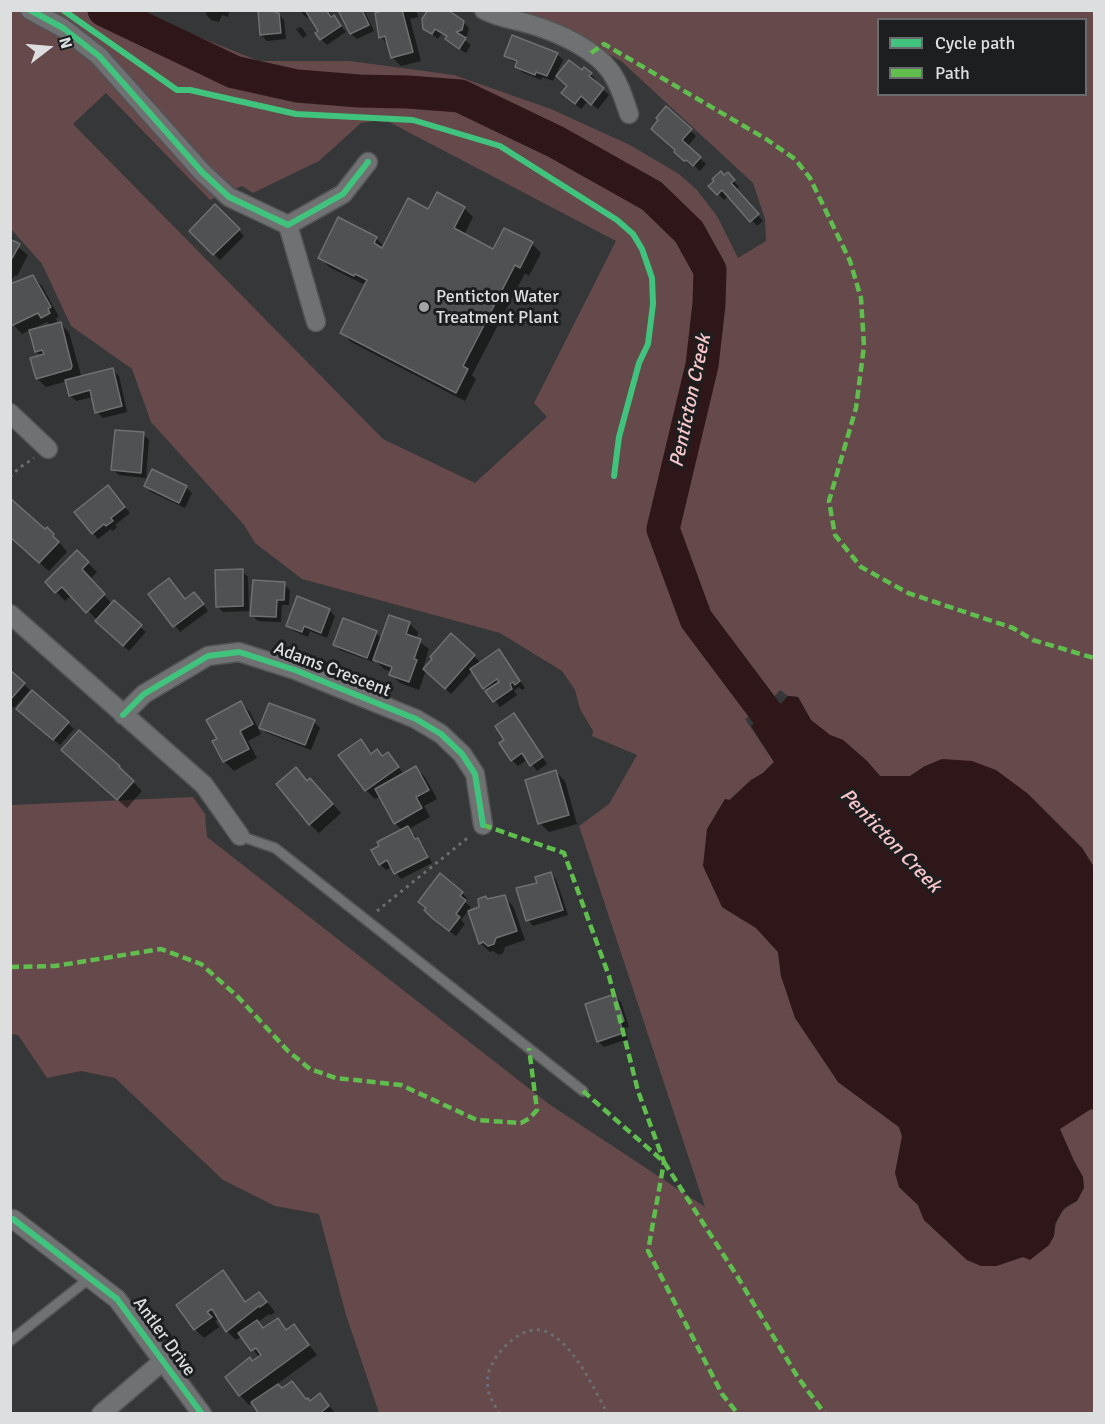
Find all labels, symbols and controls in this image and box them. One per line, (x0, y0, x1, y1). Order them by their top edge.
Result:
north arrow (18, 18, 78, 78)
legend (877, 18, 1087, 96)
text: Cycle path (935, 32, 1015, 54)
text: N (54, 35, 76, 51)
text: Path (935, 62, 970, 84)
place label: Penticton Water Treatment Plant (436, 286, 559, 328)
marker: Penticton Water Treatment Plant (417, 300, 431, 314)
water label: Penticton Creek (665, 332, 717, 470)
street label: Adams Crescent (271, 638, 393, 702)
water label: Penticton Creek (834, 784, 946, 898)
street label: Antler Drive (128, 1293, 200, 1381)

